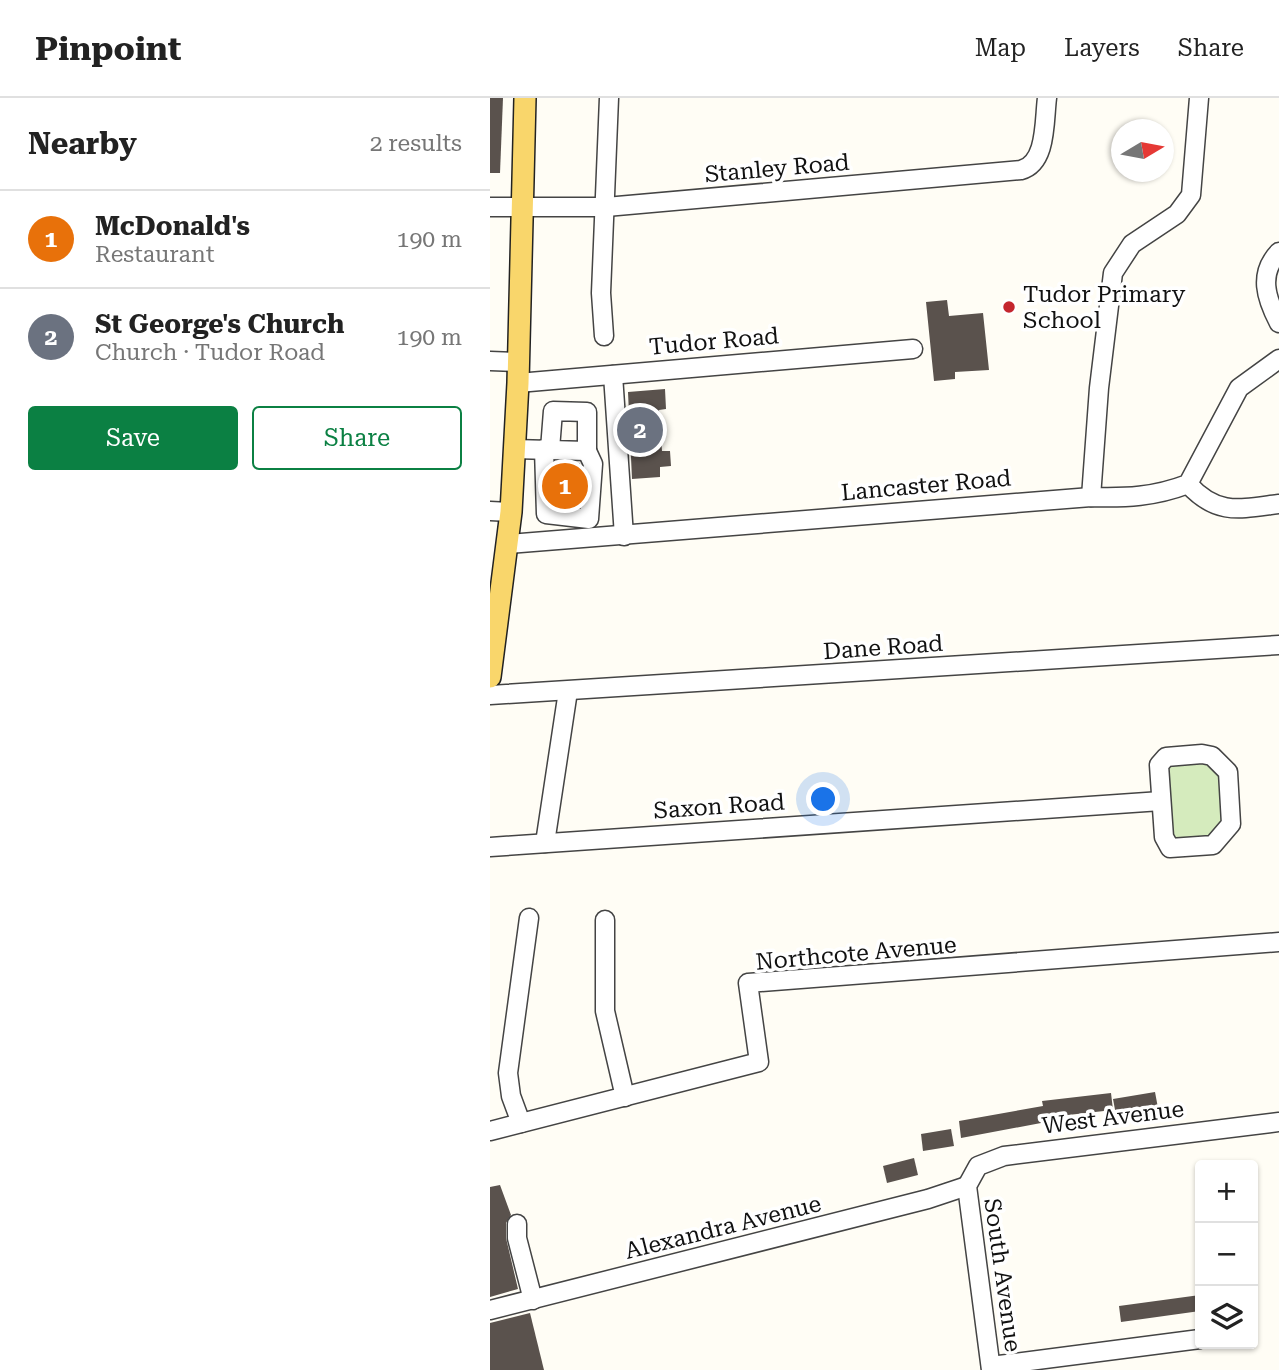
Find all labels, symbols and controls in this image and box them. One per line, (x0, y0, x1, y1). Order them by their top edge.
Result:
text: Pinpoint (35, 29, 181, 68)
text: Map (975, 34, 1026, 62)
text: Layers (1064, 34, 1140, 62)
text: Share (1178, 34, 1244, 62)
north arrow (1111, 119, 1174, 182)
text: Nearby (28, 126, 137, 161)
text: 2 results (370, 130, 462, 157)
street label: Stanley Road (704, 149, 851, 188)
text: McDonald's (95, 211, 250, 241)
text: 1 (45, 226, 57, 253)
text: 190 m (397, 226, 462, 253)
text: Restaurant (95, 241, 214, 268)
place label: Tudor Primary School (1023, 281, 1186, 334)
marker: Tudor Primary School (1001, 299, 1017, 315)
text: St George's Church (95, 309, 344, 339)
street label: Tudor Road (648, 322, 780, 361)
text: 2 (45, 324, 57, 351)
text: 190 m (397, 324, 462, 351)
text: Church · Tudor Road (95, 339, 325, 366)
pin: 2 (617, 404, 663, 456)
button: Save (28, 406, 238, 470)
button: Share (252, 406, 462, 470)
pin: 1 (542, 460, 588, 512)
street label: Lancaster Road (840, 465, 1013, 506)
street label: Dane Road (822, 630, 944, 665)
your location (806, 782, 840, 816)
street label: Saxon Road (653, 788, 786, 825)
street label: Northcote Avenue (754, 931, 958, 976)
street label: West Avenue (1041, 1095, 1186, 1140)
map controls (1195, 1160, 1258, 1349)
button: + (1195, 1160, 1258, 1223)
street label: Alexandra Avenue (622, 1190, 824, 1265)
street label: South Avenue (978, 1197, 1027, 1354)
button: − (1195, 1223, 1258, 1286)
button: layers (1195, 1286, 1258, 1349)

